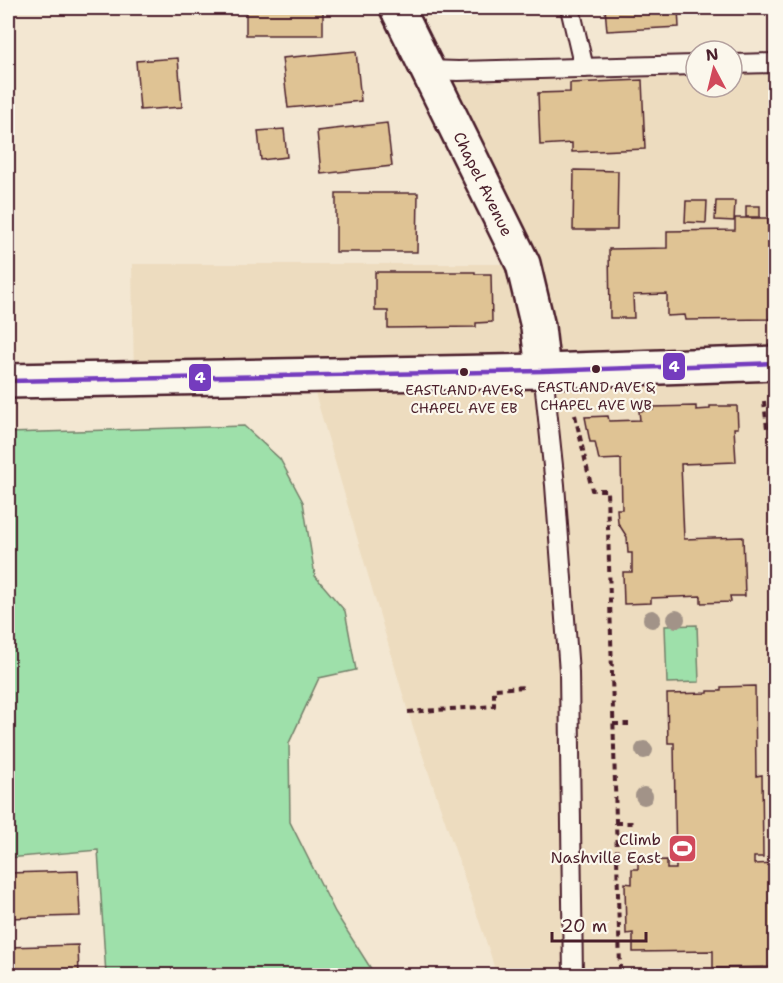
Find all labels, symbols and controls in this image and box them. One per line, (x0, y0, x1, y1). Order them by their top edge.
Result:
north arrow (684, 39, 744, 99)
text: N (705, 43, 720, 66)
street label: Chapel Avenue (449, 128, 518, 240)
line badge: 4 (662, 352, 686, 381)
text: 4 (668, 356, 680, 377)
line badge: 4 (188, 363, 212, 392)
marker: EASTLAND AVE & CHAPEL AVE WB (590, 363, 602, 375)
marker: EASTLAND AVE & CHAPEL AVE EB (458, 366, 470, 378)
text: 4 (194, 367, 206, 388)
place label: EASTLAND AVE & CHAPEL AVE WB (537, 378, 655, 414)
place label: EASTLAND AVE & CHAPEL AVE EB (405, 381, 523, 417)
place label: Climb Nashville East (551, 829, 661, 868)
sports icon: Climb Nashville East (666, 832, 698, 864)
scale bar (552, 905, 646, 943)
text: 20 m (561, 914, 607, 938)

